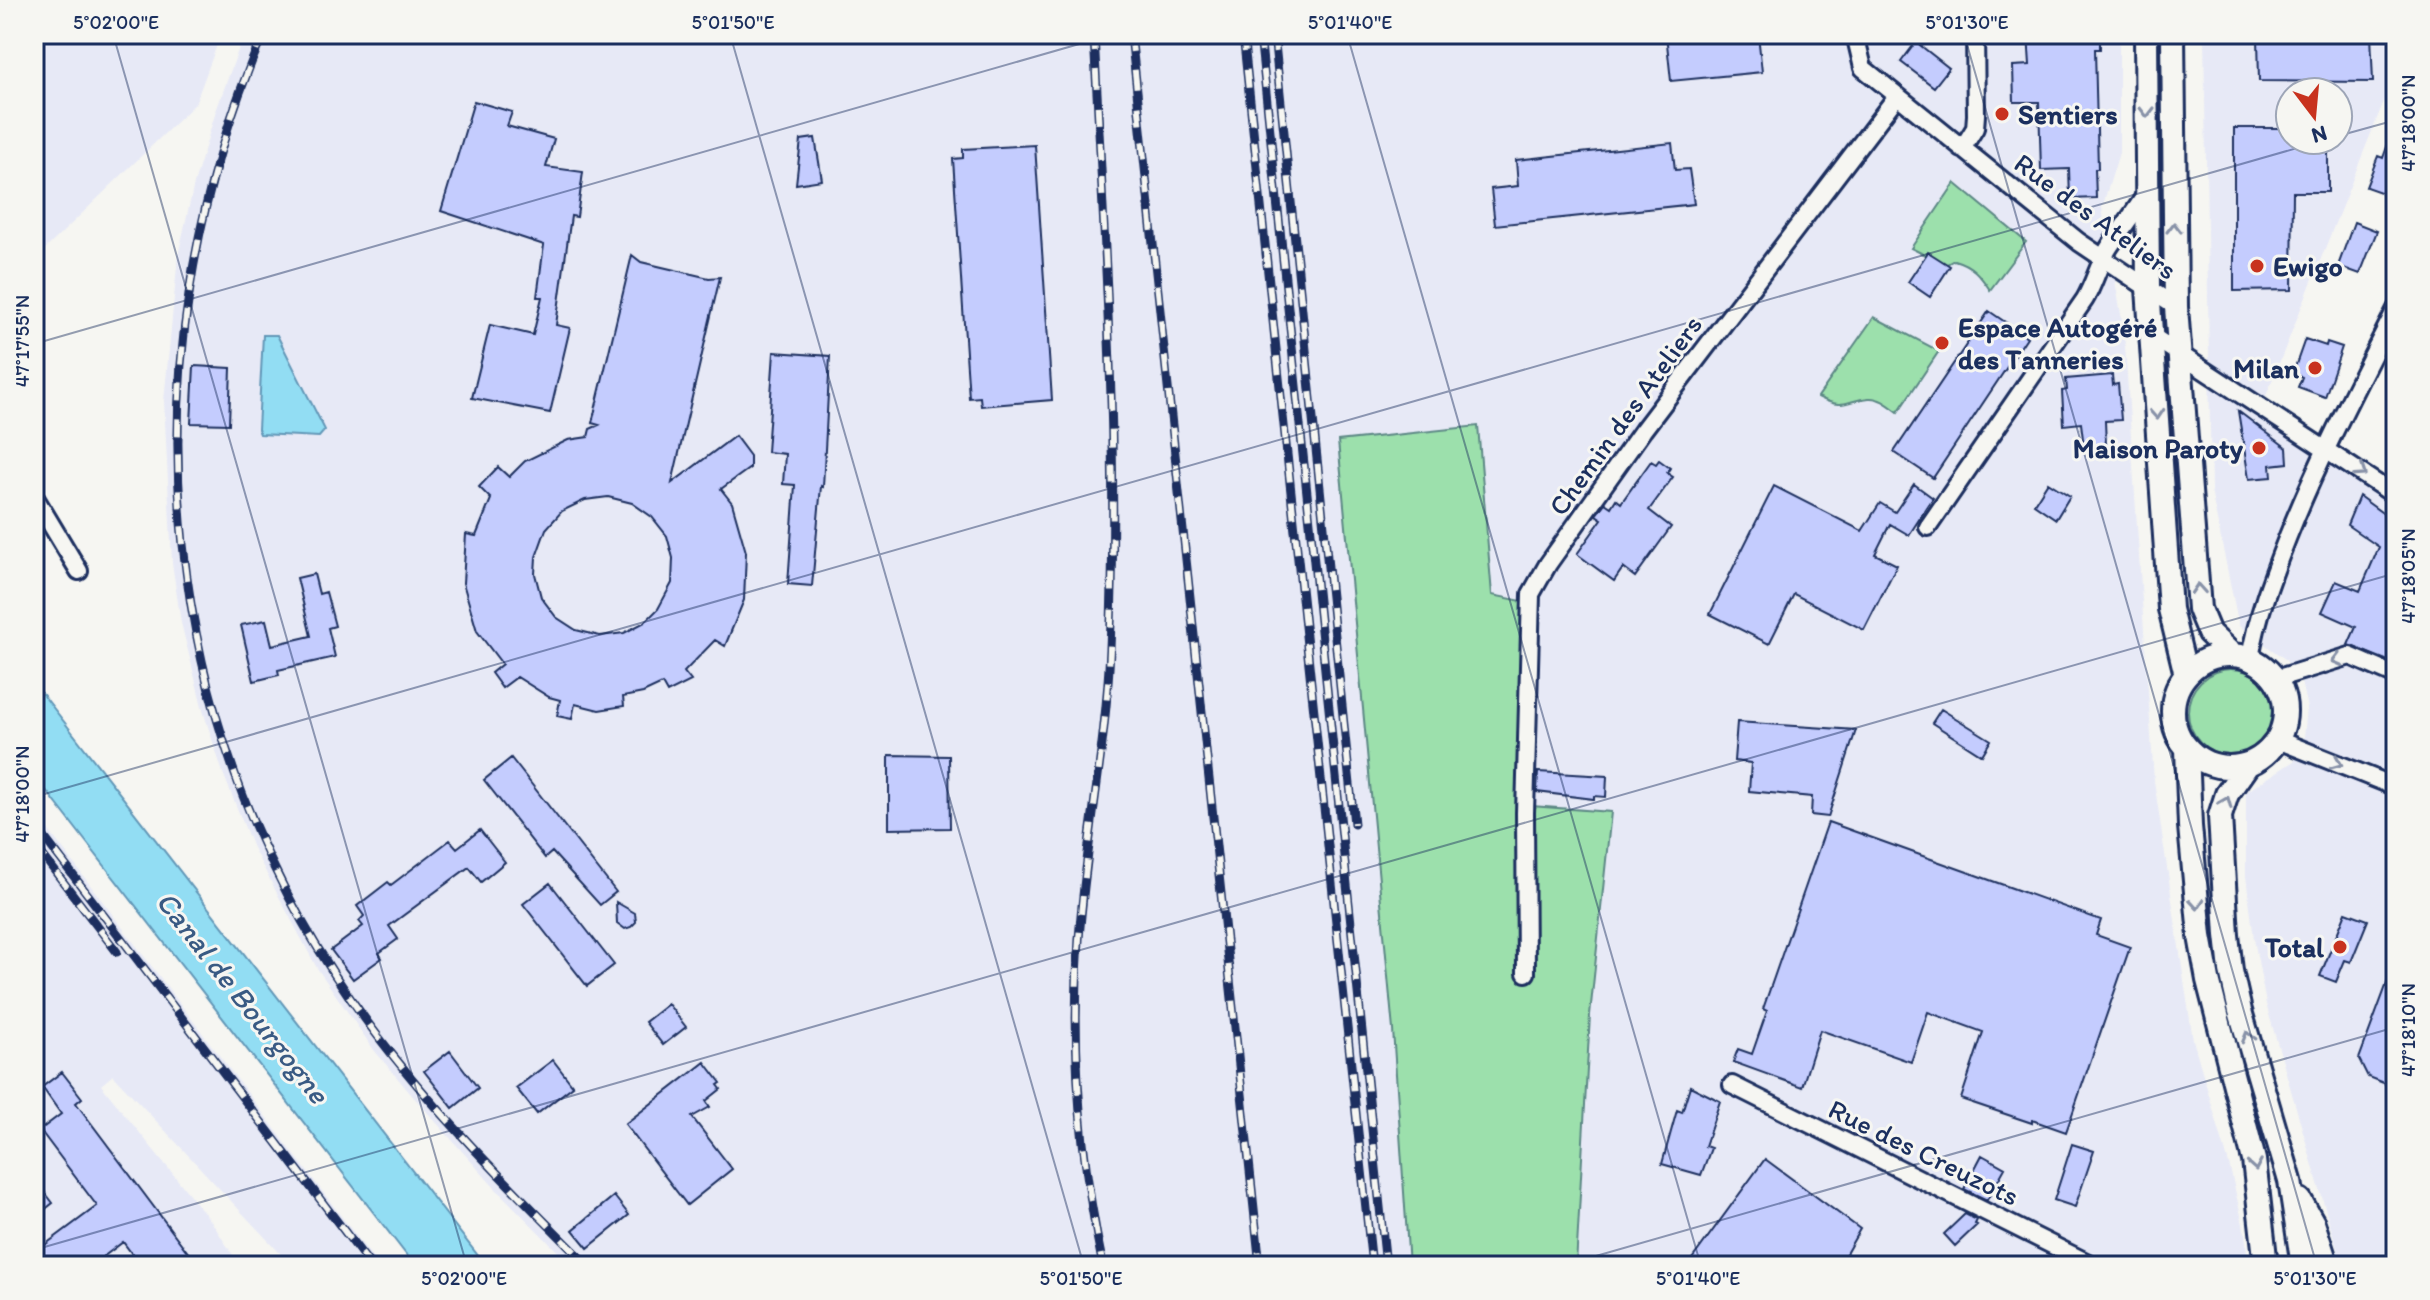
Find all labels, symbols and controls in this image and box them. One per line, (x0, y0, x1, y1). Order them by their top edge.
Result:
text: 5°02'00"E (73, 10, 159, 34)
text: 5°01'50"E (692, 10, 774, 34)
text: 5°01'40"E (1308, 10, 1392, 34)
text: 5°01'30"E (1925, 10, 2009, 34)
text: 47°18'00"N (2396, 74, 2420, 172)
north arrow (2274, 76, 2354, 156)
place label: Sentiers (2018, 97, 2118, 131)
marker: Sentiers (1993, 105, 2011, 123)
one-way arrow (2138, 106, 2156, 119)
text: N (2309, 120, 2330, 150)
street label: Rue des Ateliers (2008, 145, 2184, 287)
one-way arrow (2165, 221, 2183, 234)
place label: Ewigo (2273, 249, 2343, 283)
marker: Ewigo (2248, 257, 2266, 275)
text: 47°17'55"N (10, 295, 34, 387)
street label: Chemin des Ateliers (1541, 308, 1709, 522)
place label: Espace Autogéré des Tanneries (1958, 310, 2157, 376)
marker: Espace Autogéré des Tanneries (1933, 334, 1951, 352)
place label: Milan (2233, 351, 2299, 385)
marker: Milan (2306, 359, 2324, 377)
one-way arrow (2148, 408, 2165, 421)
place label: Maison Paroty (2073, 431, 2244, 465)
marker: Maison Paroty (2250, 439, 2268, 457)
one-way arrow (2352, 462, 2366, 477)
text: 47°18'05"N (2396, 528, 2420, 624)
one-way arrow (2190, 582, 2207, 595)
one-way arrow (2330, 650, 2344, 667)
text: 47°18'00"N (10, 745, 34, 843)
one-way arrow (2329, 753, 2343, 770)
one-way arrow (2216, 796, 2233, 810)
water label: Canal de Bourgogne (149, 883, 339, 1112)
one-way arrow (2188, 898, 2205, 911)
place label: Total (2264, 930, 2324, 964)
marker: Total (2331, 938, 2349, 956)
text: 47°18'10"N (2396, 983, 2420, 1077)
one-way arrow (2241, 1031, 2257, 1045)
street label: Rue des Creuzots (1823, 1091, 2025, 1213)
one-way arrow (2245, 1158, 2262, 1172)
text: 5°02'00"E (421, 1266, 507, 1290)
text: 5°01'50"E (1040, 1266, 1122, 1290)
text: 5°01'40"E (1656, 1266, 1740, 1290)
text: 5°01'30"E (2273, 1266, 2357, 1290)

